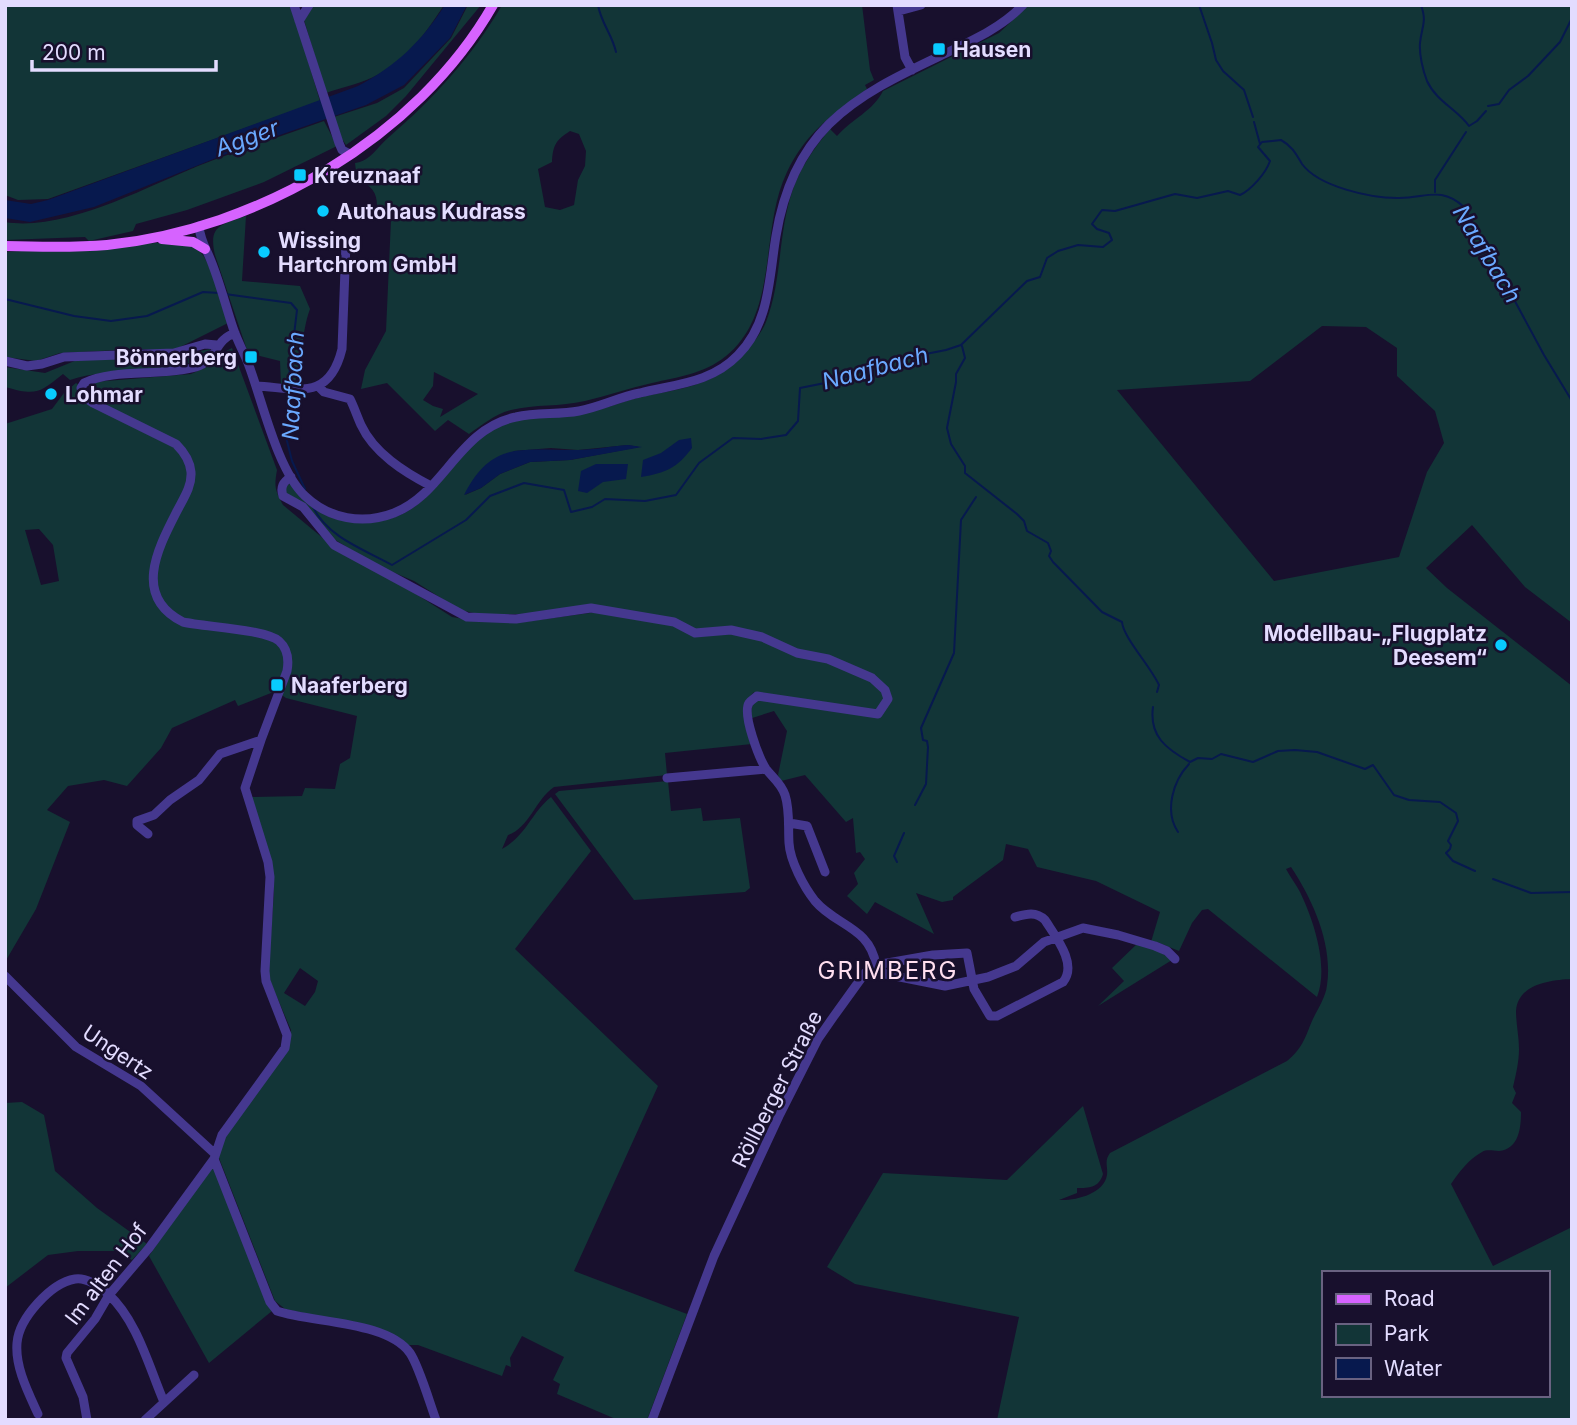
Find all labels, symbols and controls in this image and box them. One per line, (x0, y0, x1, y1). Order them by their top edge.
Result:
scale bar (32, 28, 215, 72)
place label: Hausen (953, 37, 1031, 62)
text: 200 m (42, 40, 106, 65)
marker: Hausen (931, 41, 947, 57)
water label: Agger (210, 113, 284, 163)
place label: Kreuznaaf (314, 163, 421, 188)
marker: Kreuznaaf (292, 167, 308, 183)
place label: Autohaus Kudrass (337, 199, 526, 224)
water label: Naafbach (1447, 200, 1527, 308)
marker: Autohaus Kudrass (315, 203, 331, 219)
place label: Wissing Hartchrom GmbH (278, 228, 457, 277)
marker: Wissing Hartchrom GmbH (256, 244, 272, 260)
water label: Naafbach (276, 331, 310, 441)
water label: Naafbach (819, 340, 931, 396)
place label: Bönnerberg (116, 345, 237, 370)
marker: Bönnerberg (243, 349, 259, 365)
place label: Lohmar (65, 382, 143, 407)
marker: Lohmar (43, 386, 59, 402)
place label: Modellbau-„Flugplatz Deesem“ (1264, 621, 1487, 670)
marker: Modellbau-„Flugplatz Deesem“ (1493, 637, 1509, 653)
place label: Naaferberg (291, 673, 408, 698)
marker: Naaferberg (269, 677, 285, 693)
district label: GRIMBERG (818, 956, 958, 985)
street label: Röllberger Straße (727, 1006, 827, 1172)
street label: Ungertz (78, 1019, 158, 1085)
street label: Im alten Hof (60, 1218, 152, 1330)
legend (1322, 1271, 1549, 1397)
text: Road (1384, 1286, 1435, 1311)
text: Park (1384, 1321, 1429, 1346)
text: Water (1384, 1356, 1442, 1381)

